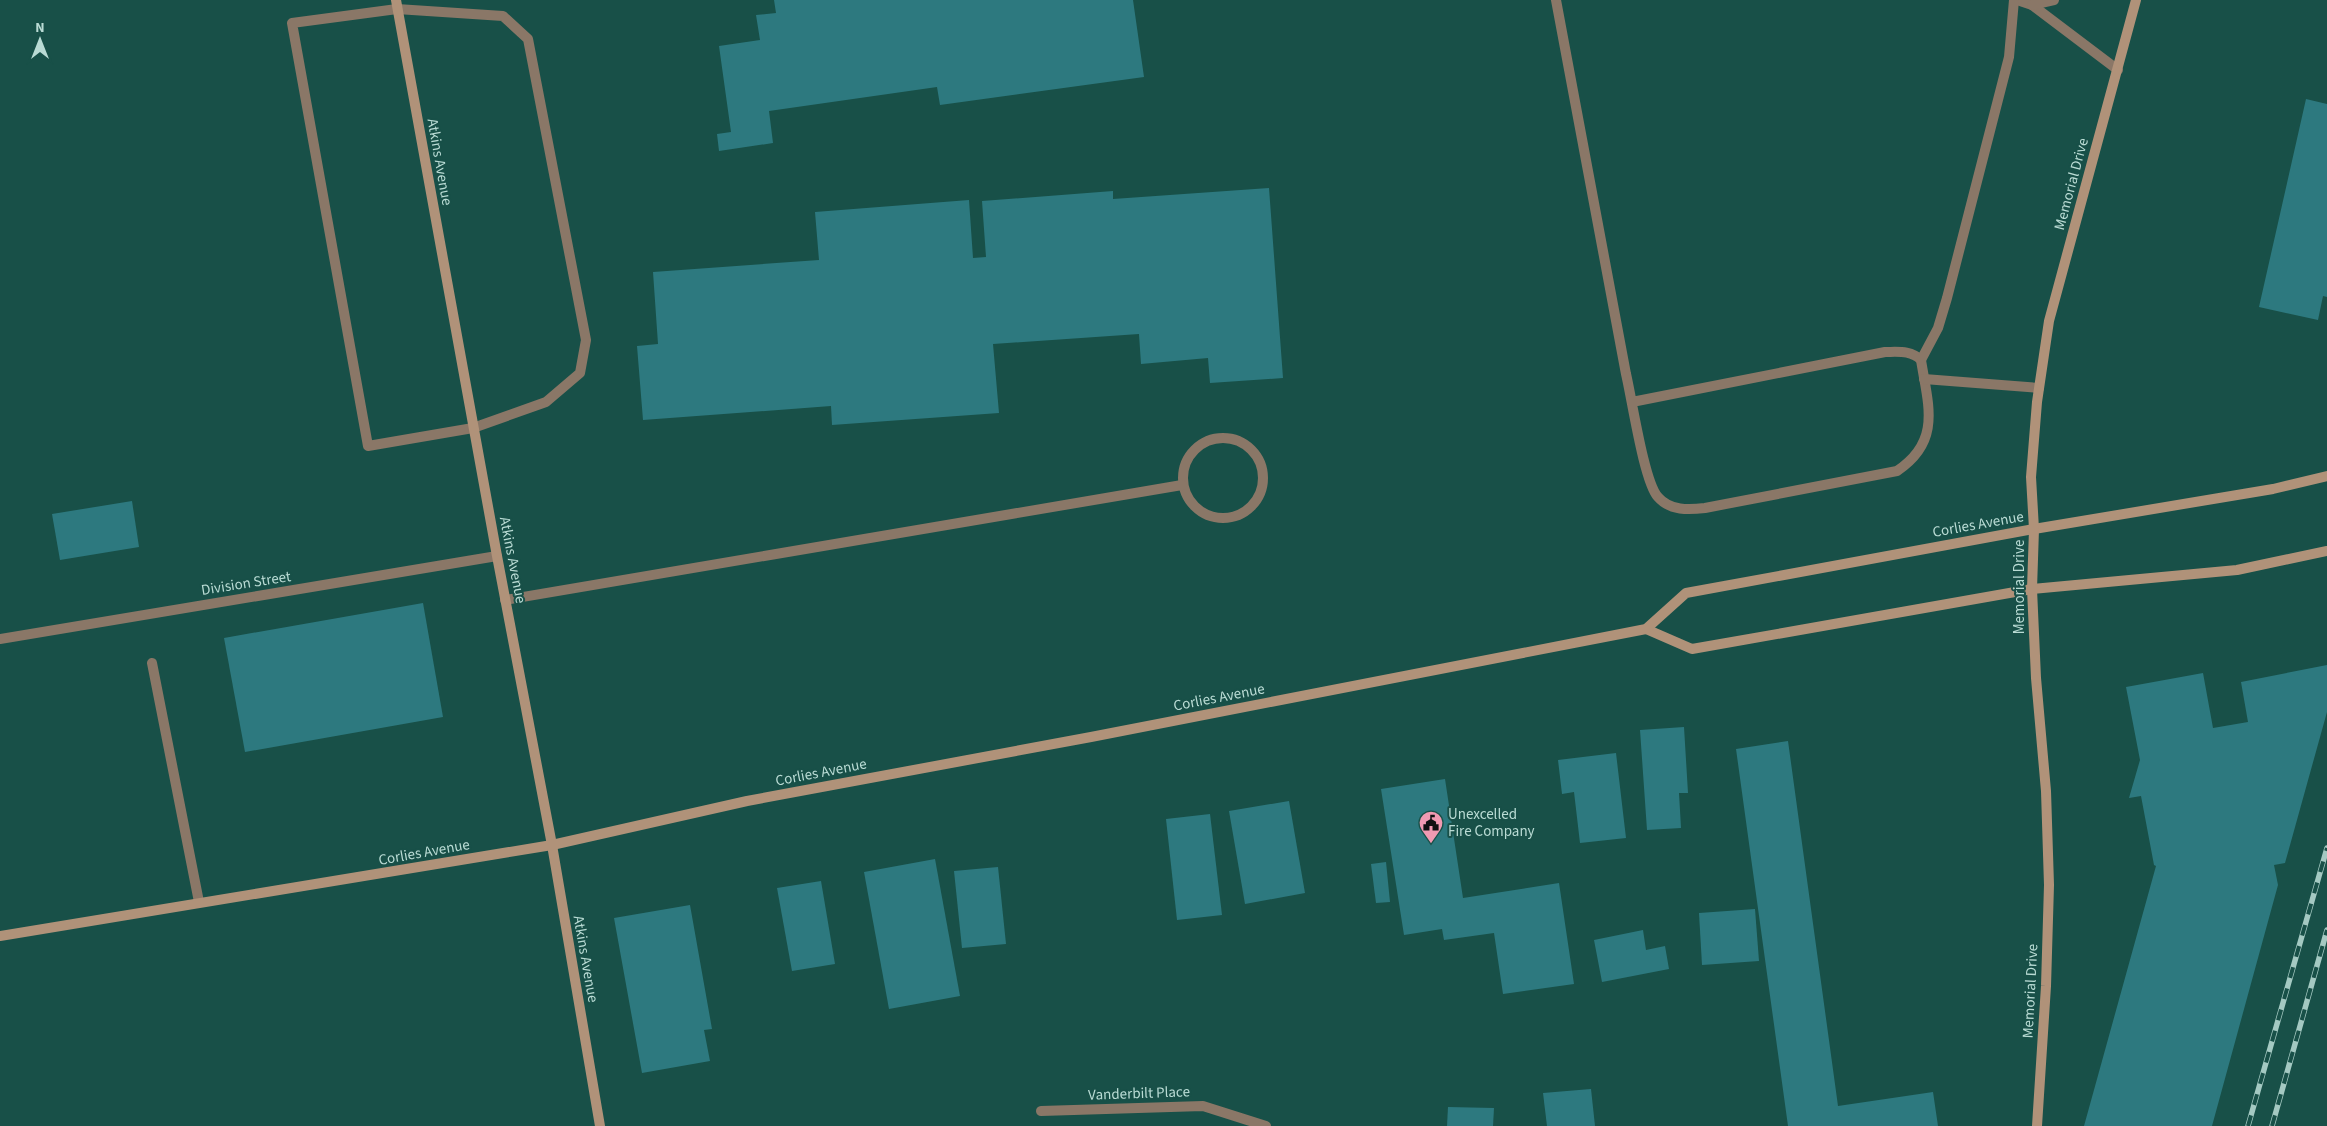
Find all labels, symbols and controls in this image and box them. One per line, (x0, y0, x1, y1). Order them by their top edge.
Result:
north arrow (15, 15, 65, 65)
text: N (35, 18, 45, 38)
street label: Atkins Avenue (422, 117, 457, 207)
street label: Memorial Drive (2049, 136, 2094, 233)
street label: Corlies Avenue (1931, 506, 2025, 543)
street label: Atkins Avenue (494, 515, 531, 605)
street label: Memorial Drive (2009, 540, 2030, 634)
street label: Division Street (200, 566, 292, 601)
street label: Corlies Avenue (1172, 678, 1266, 717)
street label: Corlies Avenue (774, 753, 868, 792)
place label: Unexcelled Fire Company (1448, 804, 1535, 842)
public building icon: Unexcelled Fire Company (1418, 810, 1444, 844)
street label: Corlies Avenue (377, 834, 471, 871)
street label: Atkins Avenue (568, 914, 603, 1004)
street label: Memorial Drive (2018, 943, 2043, 1039)
street label: Vanderbilt Place (1088, 1081, 1190, 1106)

